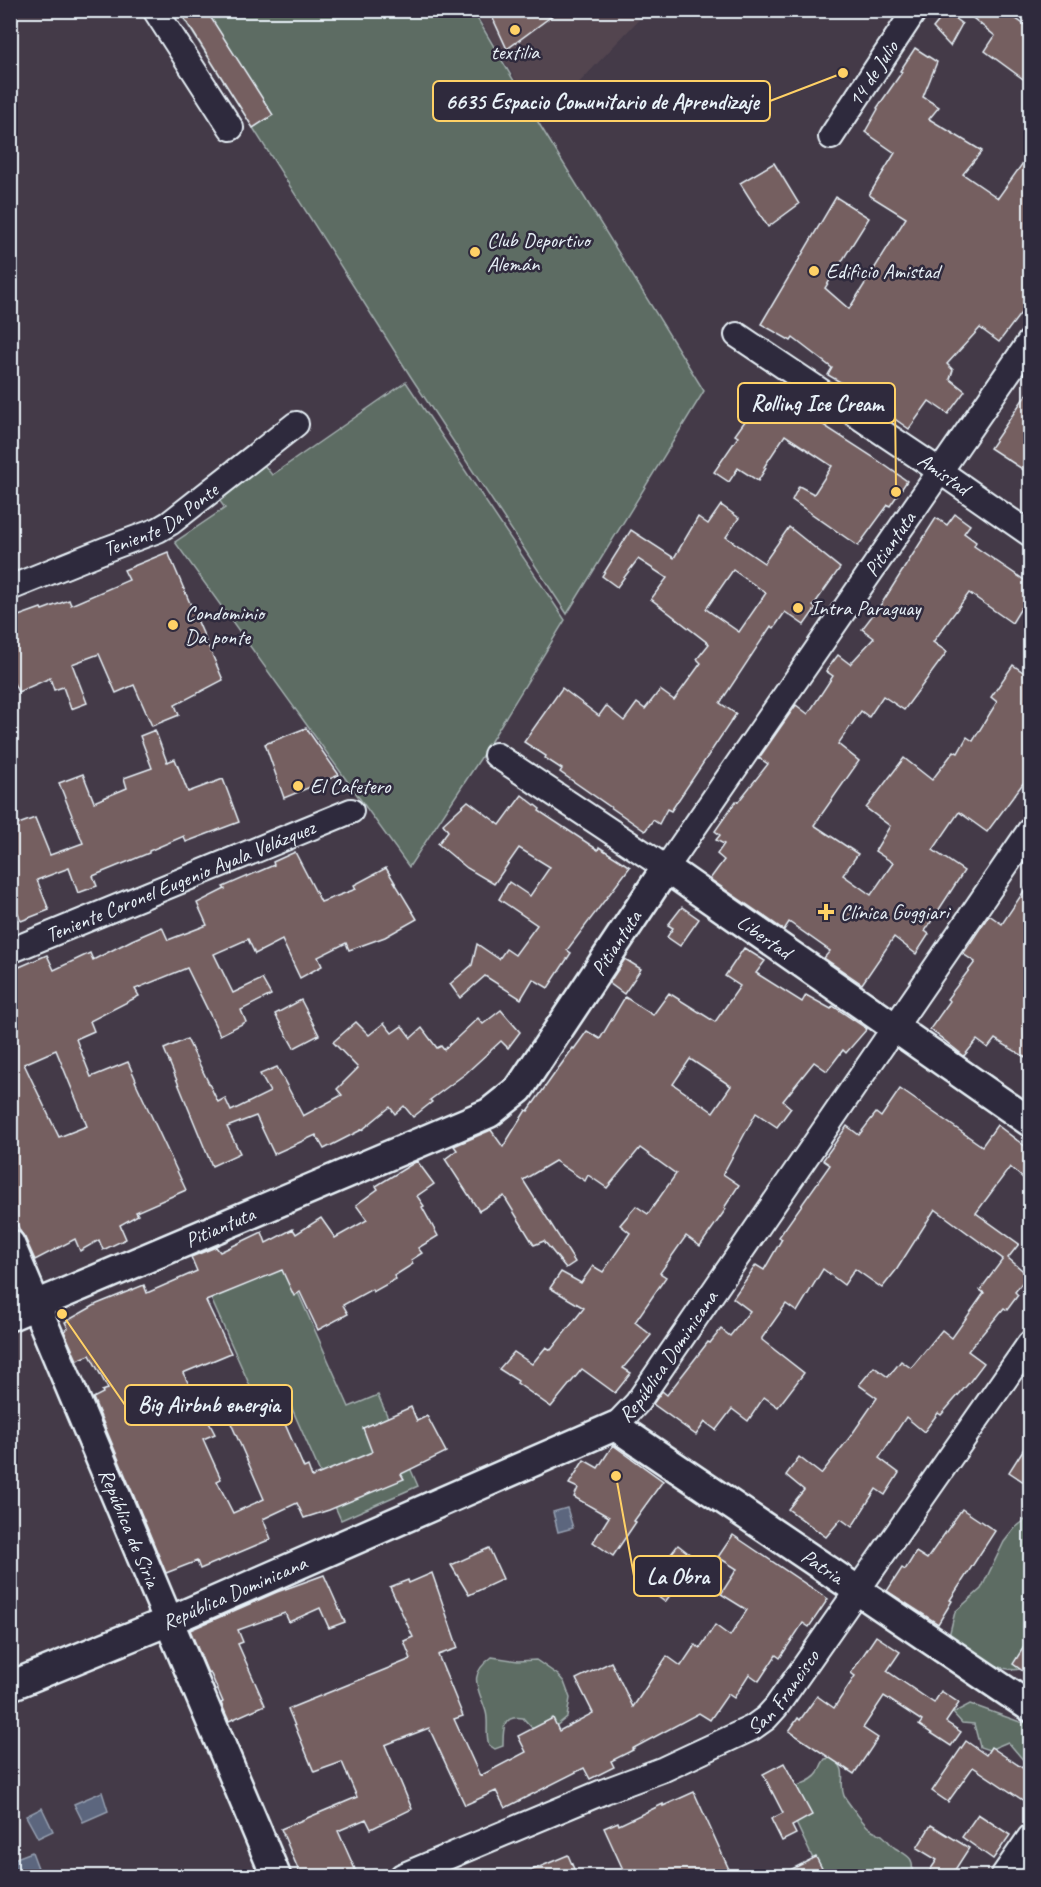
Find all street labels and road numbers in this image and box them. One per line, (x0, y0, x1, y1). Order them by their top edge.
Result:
street label: 14 de Julio (842, 35, 905, 111)
street label: Amistad (913, 447, 978, 503)
street label: Teniente Da Ponte (100, 476, 225, 562)
street label: Pitiantuta (858, 505, 922, 581)
street label: Teniente Coronel Eugenio Ayala Velázquez (42, 814, 320, 948)
street label: Pitiantuta (585, 904, 648, 981)
street label: Libertad (732, 909, 800, 967)
street label: Pitiantuta (181, 1200, 260, 1253)
street label: República Dominicana (613, 1284, 724, 1428)
street label: República de Siria (93, 1465, 167, 1593)
street label: Patria (796, 1543, 850, 1591)
street label: República Dominicana (158, 1549, 312, 1635)
street label: San Francisco (742, 1643, 826, 1741)

